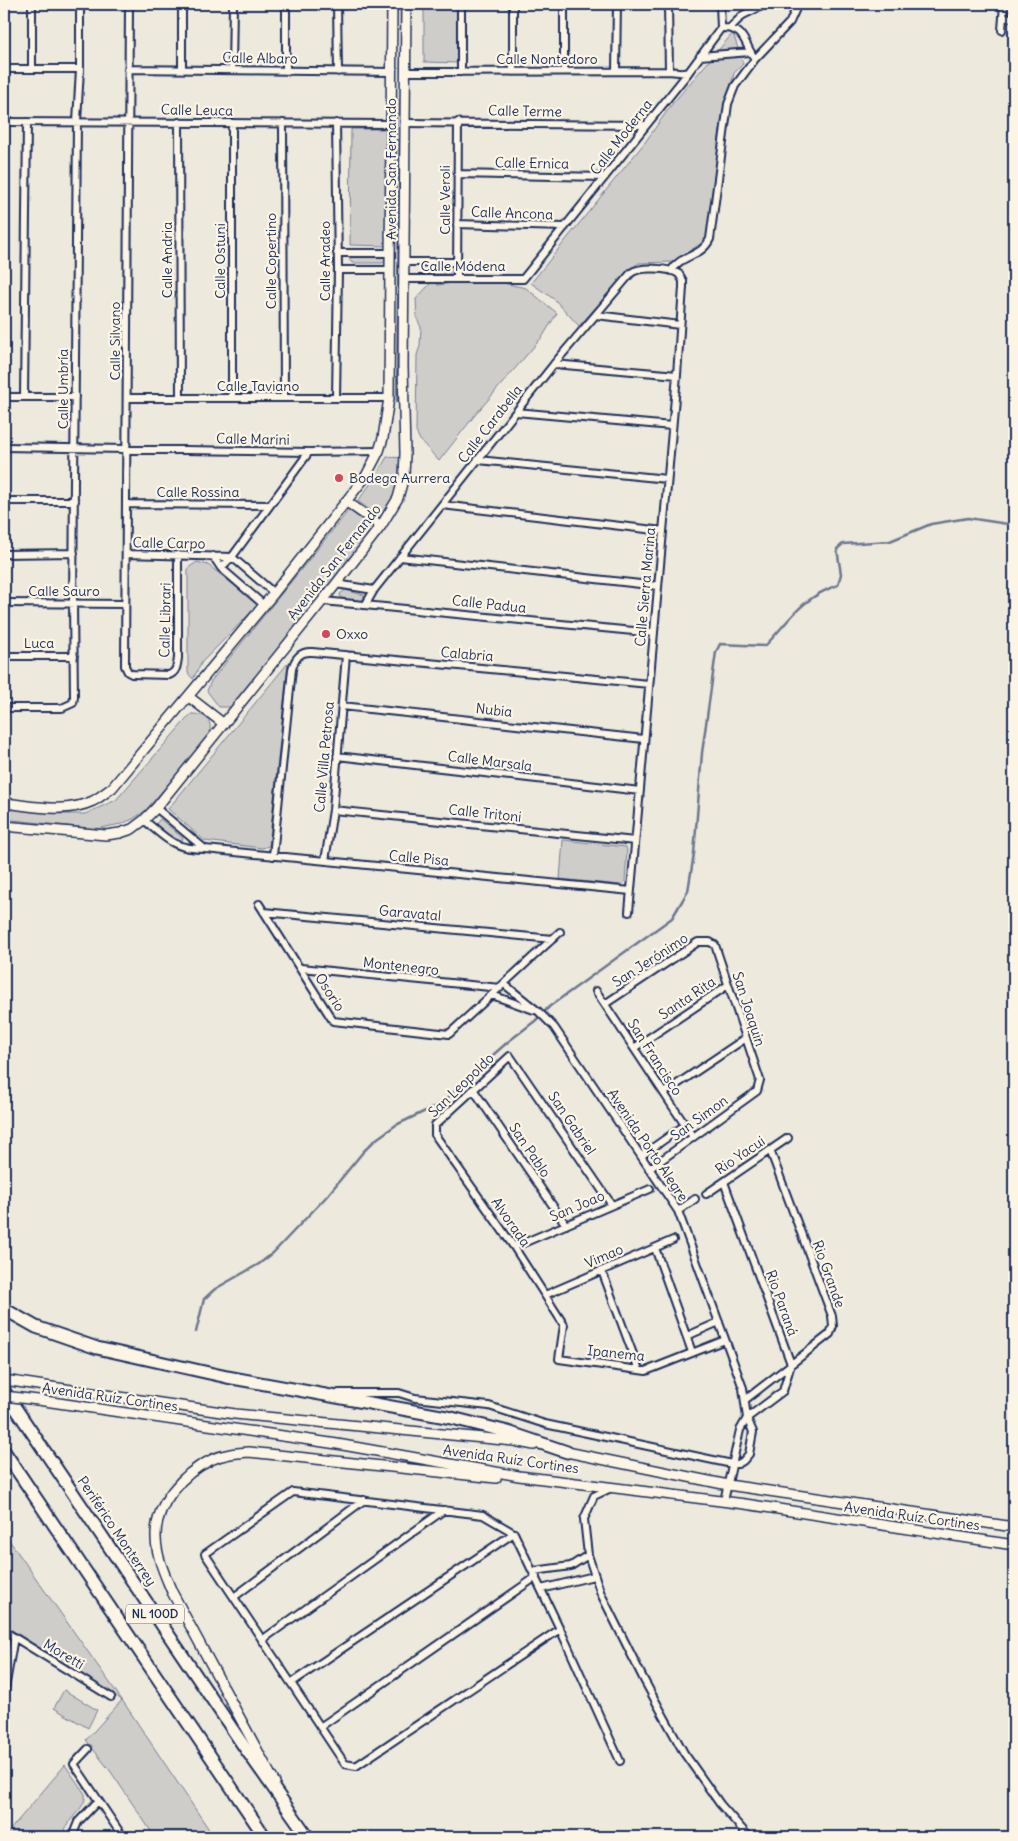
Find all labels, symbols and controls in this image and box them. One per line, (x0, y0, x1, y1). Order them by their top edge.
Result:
street label: Calle Albaro (222, 48, 298, 68)
street label: Calle Nontedoro (496, 50, 598, 68)
street label: Calle Moderna (586, 96, 656, 178)
street label: Avenida San Fernando (382, 98, 400, 240)
street label: Calle Leuca (161, 100, 233, 120)
street label: Calle Terme (488, 101, 562, 121)
street label: Calle Ernica (495, 153, 569, 173)
street label: Calle Veroli (436, 165, 454, 235)
street label: Calle Ancona (471, 203, 553, 223)
street label: Calle Copertino (262, 213, 280, 309)
street label: Calle Aradeo (316, 221, 334, 301)
street label: Calle Andria (158, 222, 176, 298)
street label: Calle Ostuni (211, 223, 229, 299)
street label: Calle Módena (420, 257, 506, 275)
street label: Calle Silvano (106, 301, 124, 381)
street label: Calle Umbría (54, 349, 72, 429)
street label: Calle Taviano (217, 377, 299, 395)
street label: Calle Carabella (454, 381, 526, 467)
street label: Calle Marini (216, 429, 290, 449)
place label: Bodega Aurrera (349, 469, 450, 487)
marker: Bodega Aurrera (333, 472, 345, 484)
street label: Calle Rossina (157, 483, 239, 501)
street label: Avenida San Fernando (283, 500, 385, 623)
street label: Calle Sierra Marina (631, 527, 659, 647)
street label: Calle Carpo (132, 533, 206, 553)
street label: Calle Sauro (28, 582, 100, 600)
street label: Calle Librari (155, 582, 175, 658)
street label: Calle Padua (451, 591, 527, 617)
place label: Oxxo (336, 625, 368, 643)
marker: Oxxo (320, 628, 332, 640)
street label: Luca (24, 634, 54, 652)
street label: Calabria (440, 643, 494, 665)
street label: Nubia (475, 699, 513, 721)
street label: Calle Villa Petrosa (310, 701, 338, 813)
street label: Calle Marsala (447, 747, 533, 775)
street label: Calle Tritoni (448, 800, 522, 826)
street label: Calle Pisa (388, 846, 450, 870)
street label: Garavatal (378, 901, 442, 925)
street label: San Jerónimo (609, 929, 691, 991)
street label: Montenegro (362, 953, 440, 979)
street label: San Joaquin (728, 969, 770, 1049)
street label: Osorio (311, 970, 349, 1015)
street label: Santa Rita (655, 972, 719, 1024)
street label: San Francisco (624, 1015, 687, 1099)
street label: San Leopoldo (424, 1049, 498, 1121)
street label: Avenida Porto Alegre (604, 1085, 692, 1205)
street label: San Gabriel (544, 1088, 600, 1158)
street label: San Simon (667, 1091, 731, 1145)
street label: San Pablo (505, 1119, 555, 1181)
street label: Rio Yacui (712, 1132, 768, 1178)
street label: San Joao (547, 1186, 607, 1226)
street label: Alvorada (487, 1194, 535, 1250)
street label: Rio Grande (808, 1238, 850, 1310)
street label: Vimao (582, 1240, 626, 1272)
street label: Rio Paraná (762, 1268, 802, 1338)
street label: Ipanema (586, 1341, 646, 1365)
street label: Avenida Ruíz Cortines (41, 1379, 179, 1415)
street label: Avenida Ruíz Cortines (442, 1441, 580, 1477)
street label: Periférico Monterrey (74, 1473, 160, 1589)
street label: Avenida Ruíz Cortines (843, 1498, 981, 1534)
road number: NL 100D (126, 1605, 184, 1624)
street label: Moretti (40, 1635, 88, 1673)

